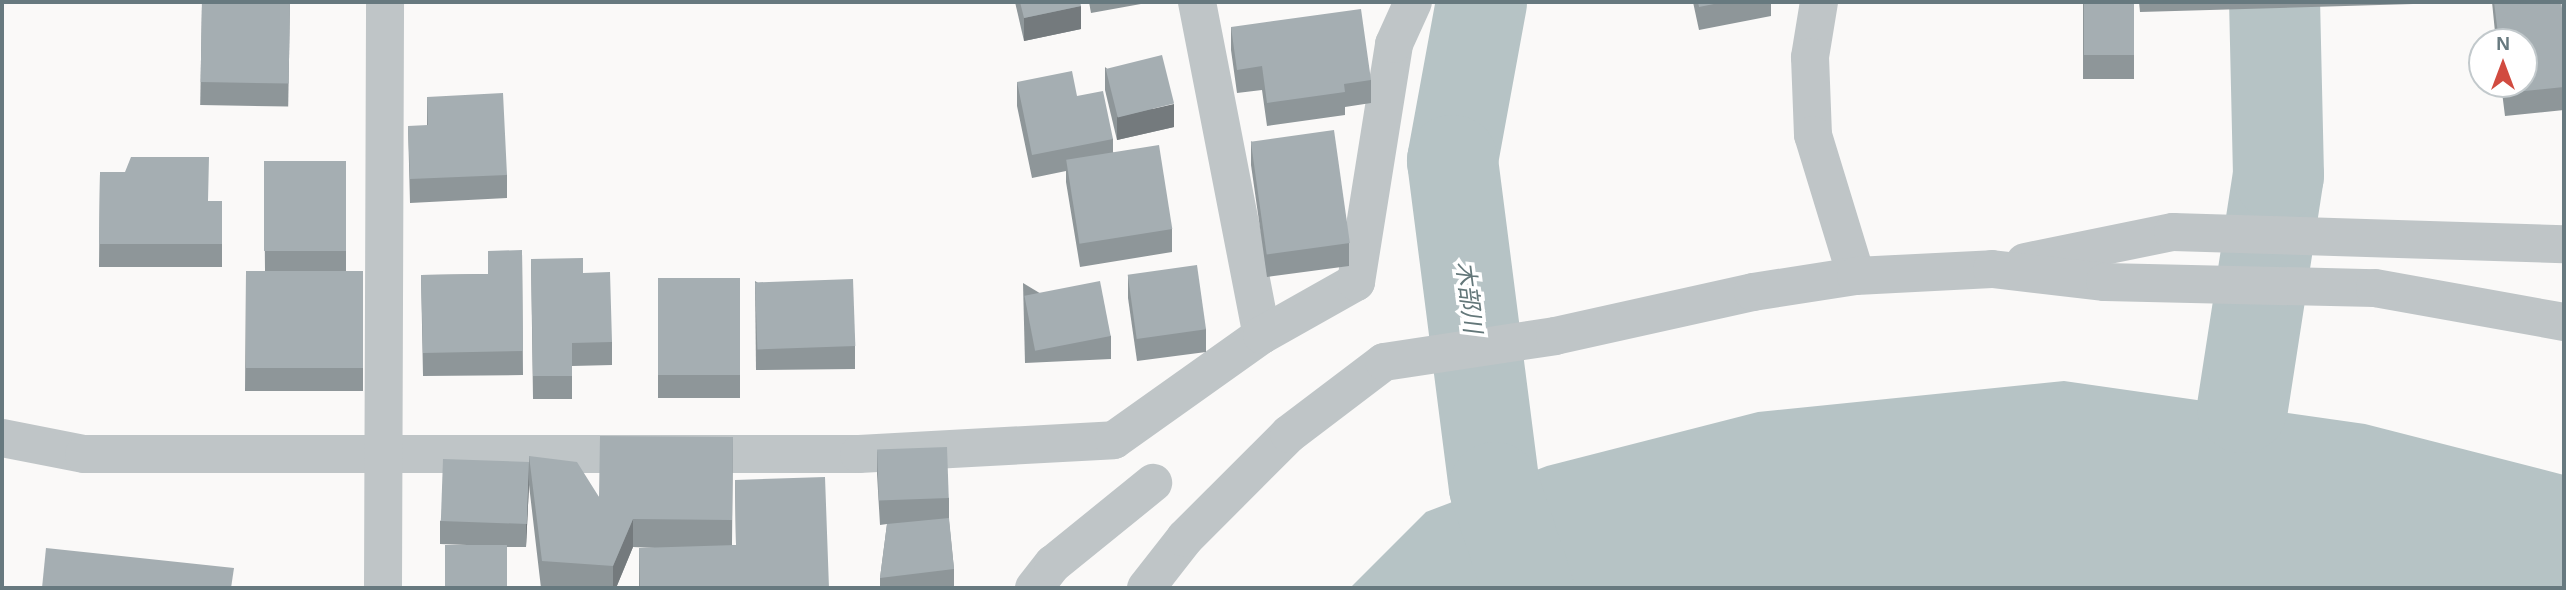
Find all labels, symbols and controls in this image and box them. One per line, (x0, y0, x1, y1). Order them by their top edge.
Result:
north arrow (2468, 28, 2538, 98)
text: N (2496, 33, 2510, 54)
water label: 木部川 (1450, 260, 1488, 334)

